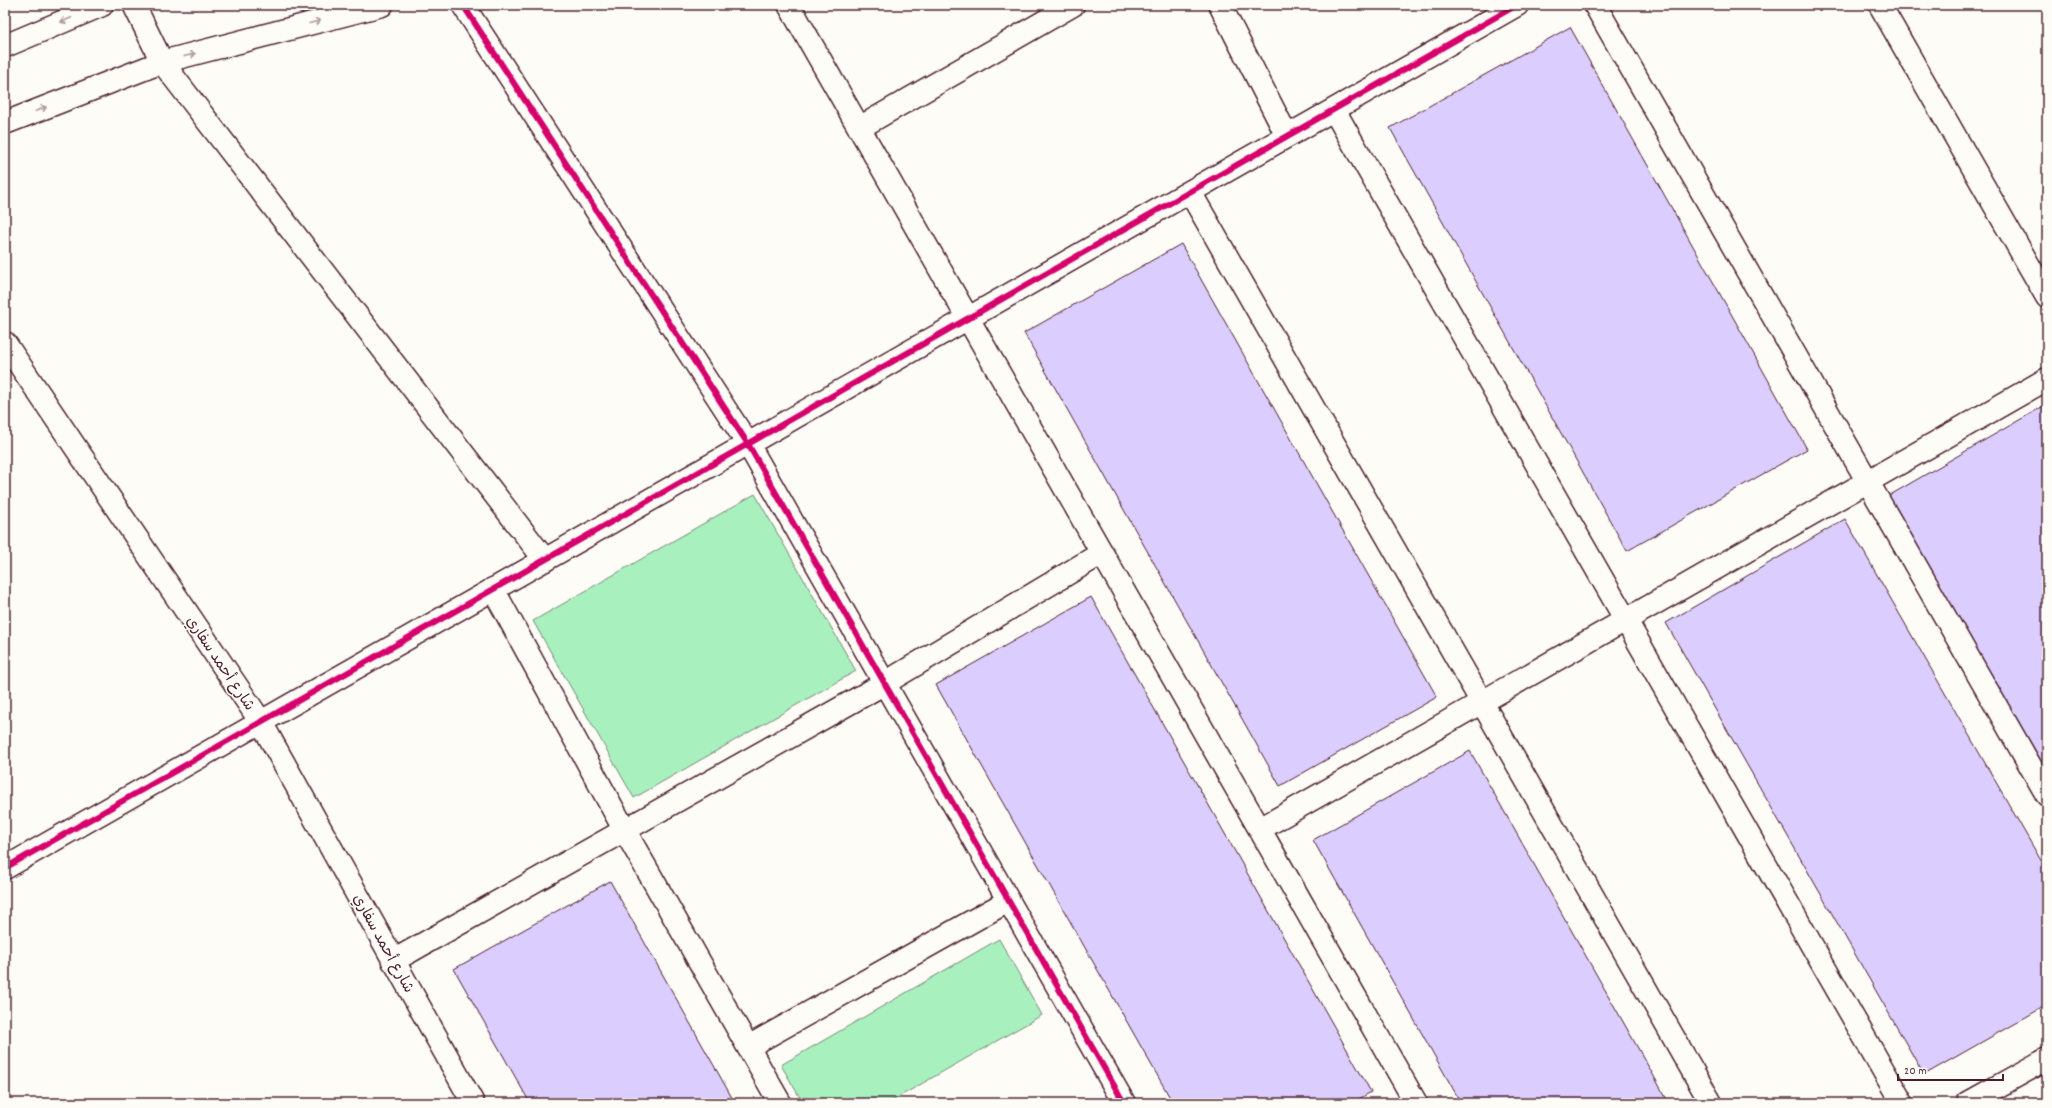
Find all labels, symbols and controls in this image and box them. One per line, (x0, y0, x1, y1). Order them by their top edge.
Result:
one-way arrow (60, 17, 72, 25)
one-way arrow (309, 18, 322, 26)
one-way arrow (183, 51, 196, 58)
one-way arrow (35, 105, 47, 113)
street label: شارع أحمد سفاري (179, 612, 259, 716)
street label: شارع أحمد سفاري (346, 890, 419, 997)
scale bar (1898, 1056, 2003, 1082)
text: 20 m (1904, 1063, 1927, 1080)

